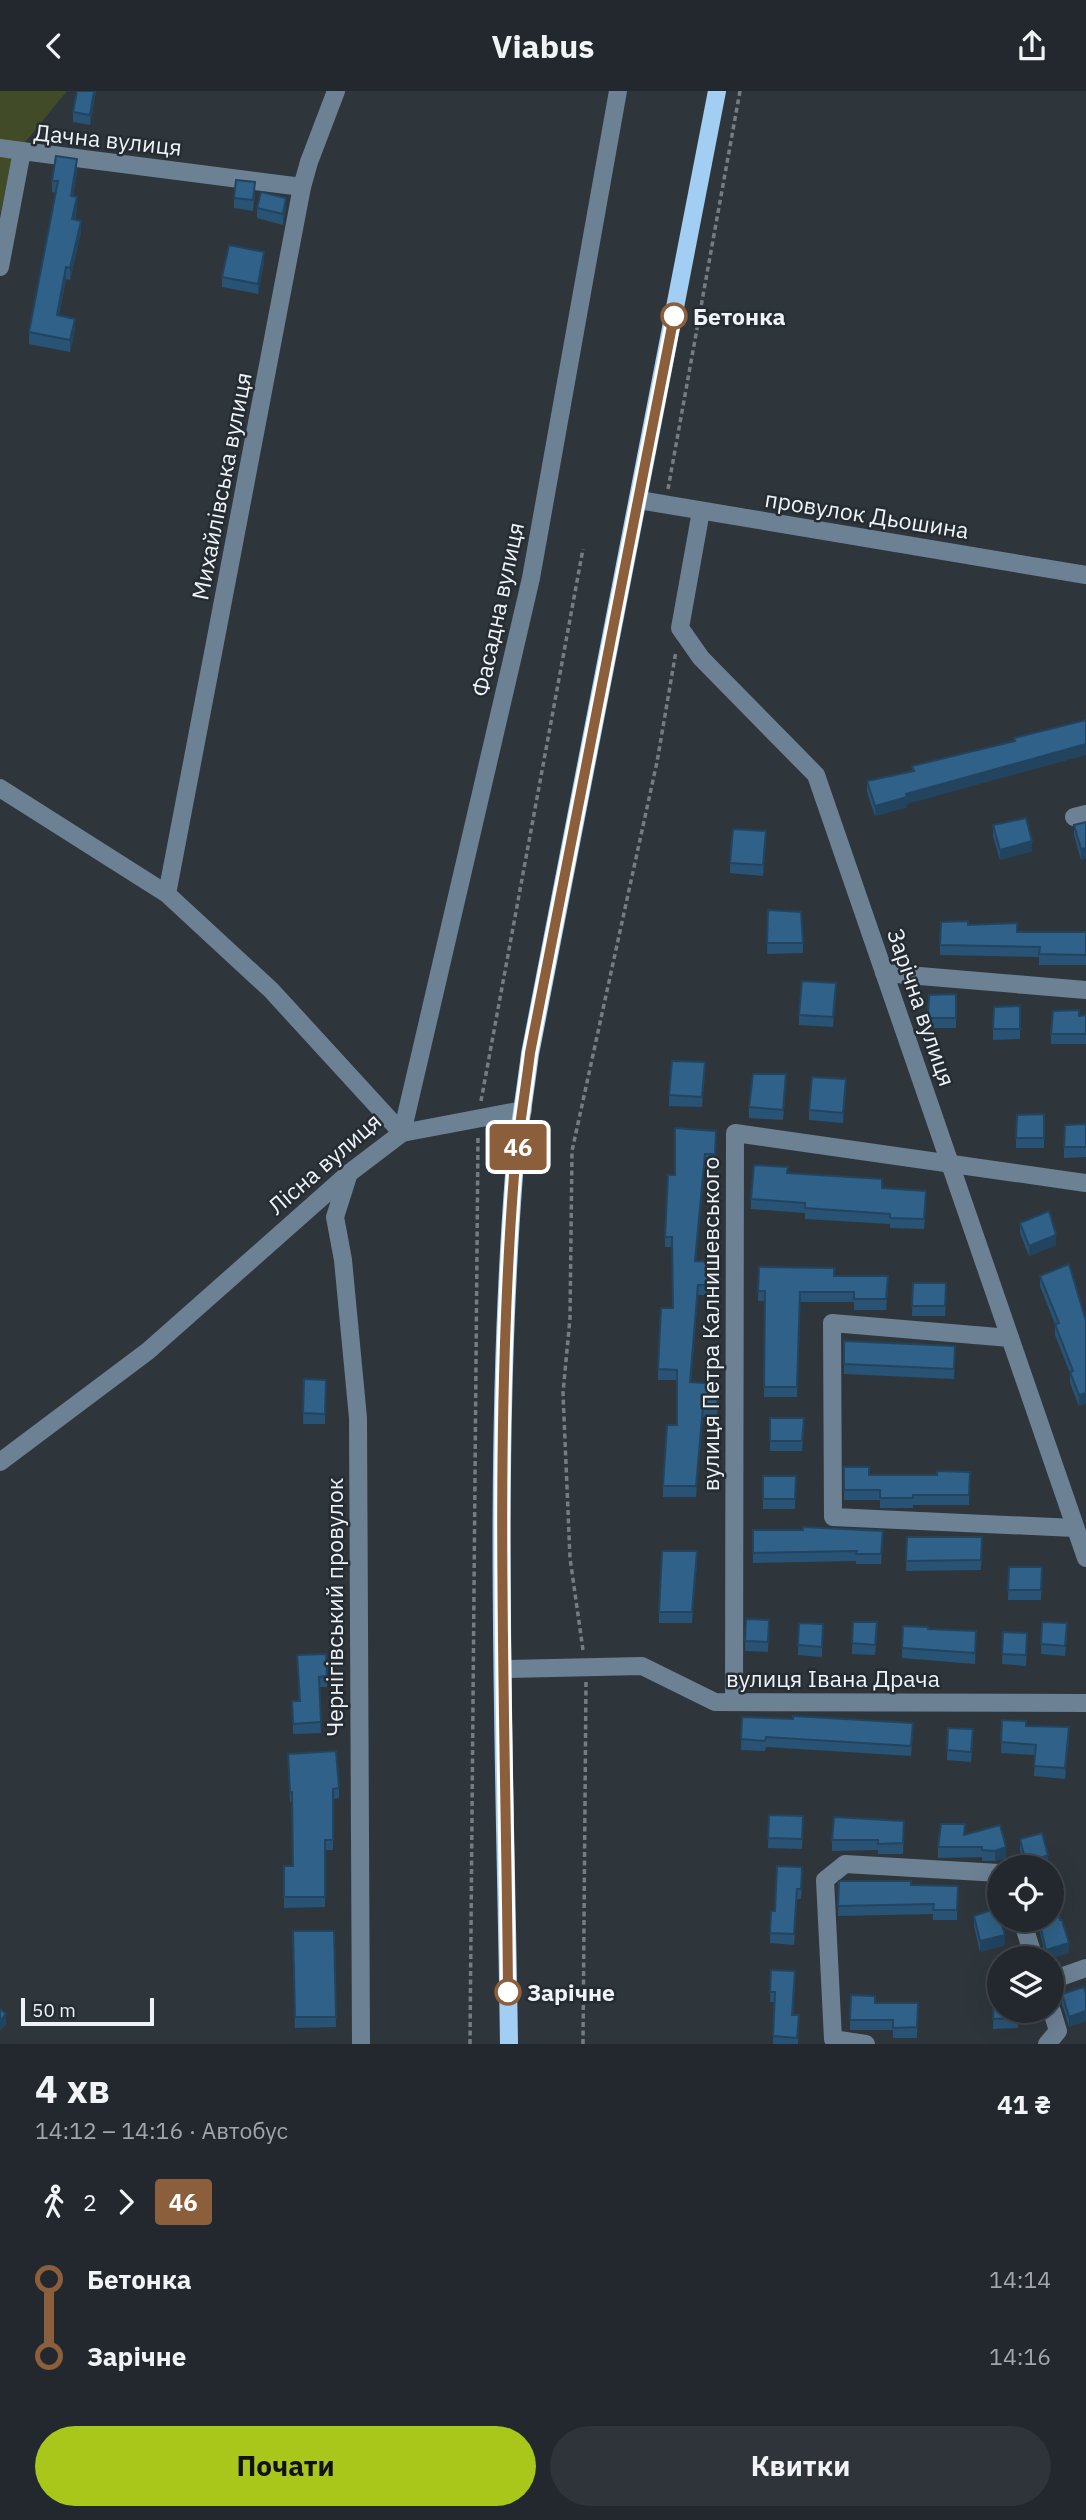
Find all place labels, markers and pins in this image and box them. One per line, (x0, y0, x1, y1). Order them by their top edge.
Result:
place label: Бетонка (693, 301, 786, 331)
marker: Бетонка (661, 303, 687, 329)
place label: Зарічне (527, 1977, 615, 2007)
marker: Зарічне (495, 1979, 521, 2005)

